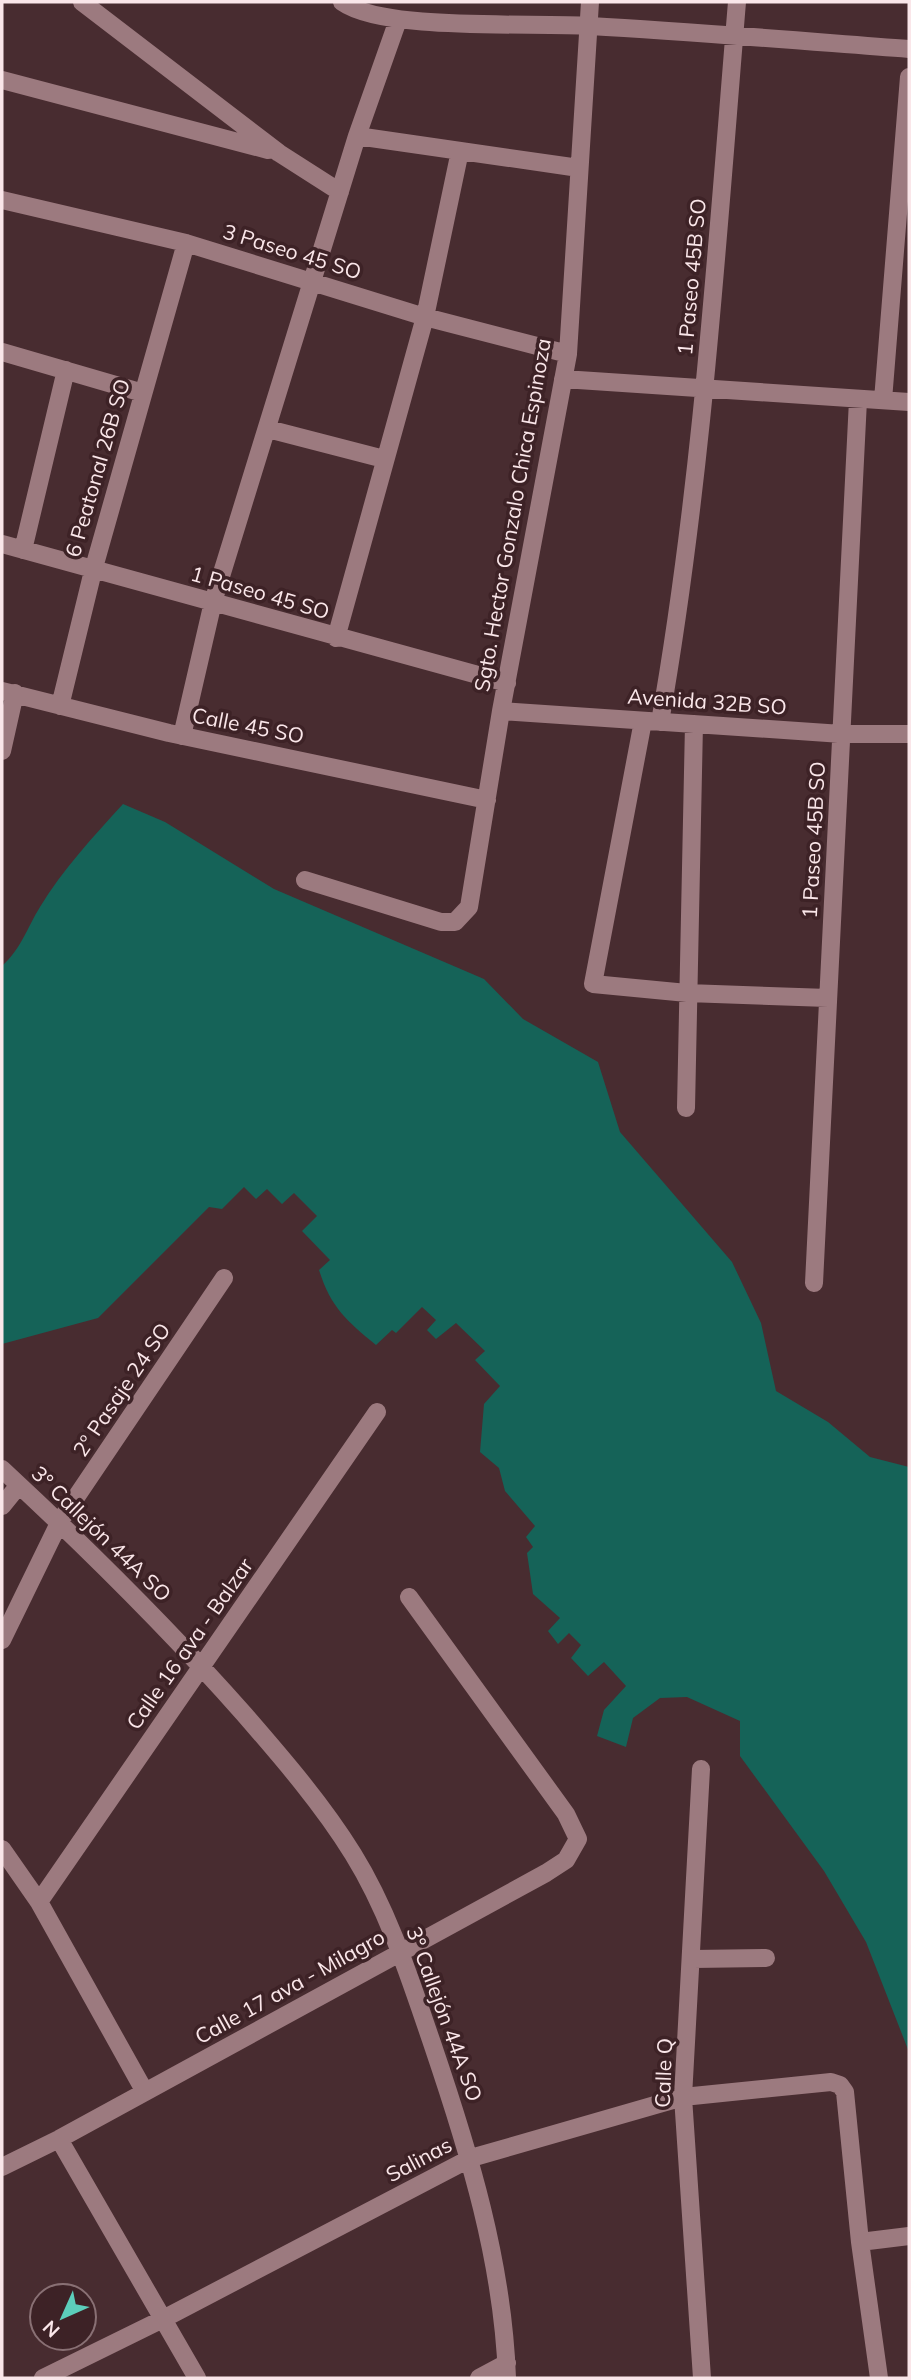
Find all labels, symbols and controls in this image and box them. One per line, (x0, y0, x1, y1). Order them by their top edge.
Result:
street label: 1 Paseo 45B SO (671, 197, 711, 356)
street label: 3 Paseo 45 SO (220, 218, 365, 284)
street label: Sgto. Hector Gonzalo Chica Espinoza (468, 336, 556, 694)
street label: 6 Peatonal 26B SO (59, 376, 135, 560)
street label: 1 Paseo 45 SO (188, 560, 333, 624)
street label: Avenida 32B SO (627, 682, 788, 720)
street label: Calle 45 SO (190, 701, 306, 749)
street label: 1 Paseo 45B SO (796, 761, 830, 919)
street label: 2º Pasaje 24 SO (67, 1318, 176, 1461)
street label: 3° Callejón 44A SO (26, 1460, 177, 1607)
street label: Calle 16 ava - Balzar (120, 1552, 258, 1734)
street label: Calle 17 ava - Milagro (190, 1923, 389, 2049)
street label: 3° Callejón 44A SO (401, 1923, 489, 2105)
street label: Calle Q (649, 2038, 677, 2108)
street label: Salinas (381, 2131, 456, 2187)
north arrow (28, 2282, 98, 2352)
text: N (37, 2315, 65, 2343)

